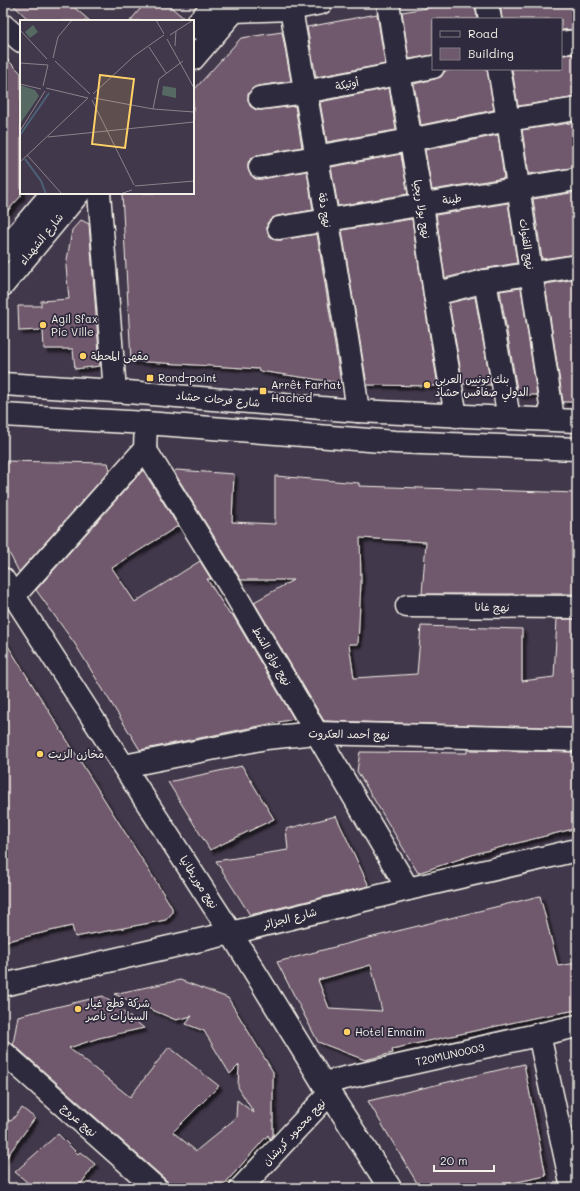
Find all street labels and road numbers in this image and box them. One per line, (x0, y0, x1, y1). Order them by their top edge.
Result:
street label: أوتيكة (334, 74, 360, 93)
street label: نهج بولا ريجيا (409, 178, 435, 240)
street label: طينة (441, 190, 463, 207)
street label: نهج دقة (314, 191, 336, 229)
street label: شارع الشهداء (15, 210, 68, 269)
street label: نهج القنوات (516, 218, 538, 270)
street label: شارع فرحات حشاد (175, 387, 261, 412)
street label: نهج غانا (474, 599, 510, 615)
street label: نهج نواق الشط (249, 623, 295, 689)
street label: نهج أحمد العكروت (308, 725, 390, 743)
street label: نهج موريطانيا (176, 852, 222, 912)
street label: شارع الجزائر (260, 904, 319, 934)
street label: T20MUN0003 (414, 1039, 486, 1069)
street label: نهج محمود كريشان (259, 1095, 329, 1169)
street label: نهج عروج (58, 1100, 100, 1140)

